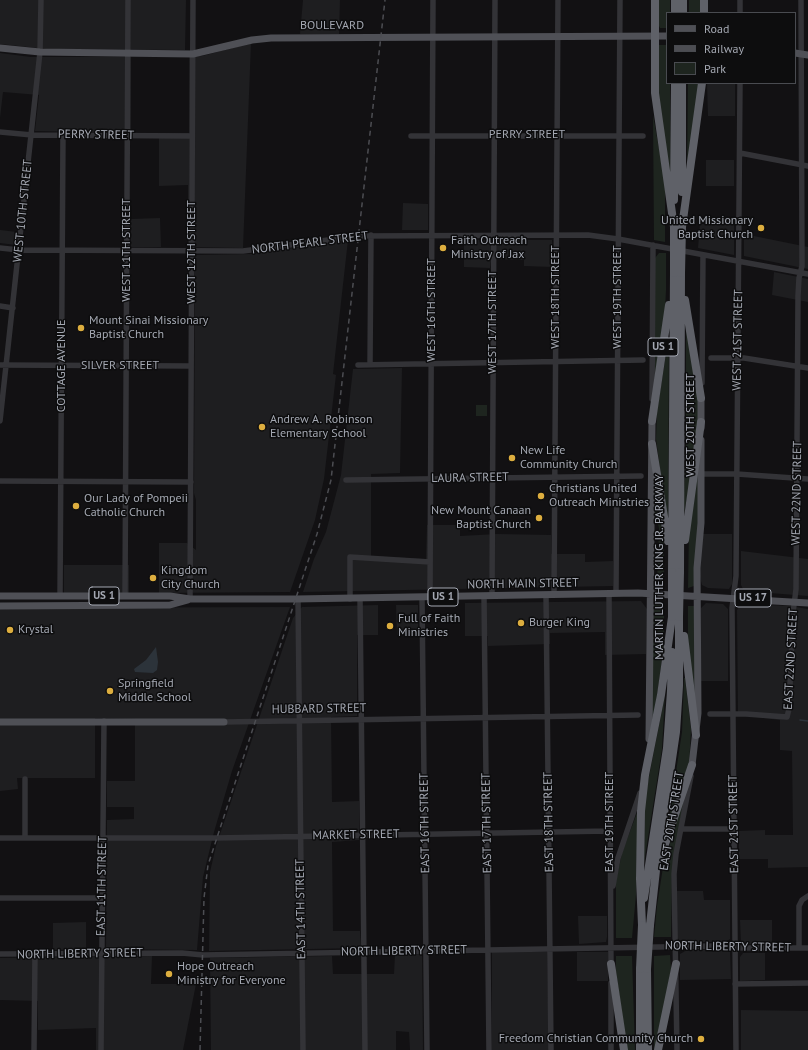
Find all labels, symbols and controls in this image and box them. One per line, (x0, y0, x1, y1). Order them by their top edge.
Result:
legend (666, 12, 796, 84)
street label: BOULEVARD (300, 19, 364, 33)
text: Road (704, 21, 729, 36)
text: Railway (704, 41, 744, 56)
text: Park (704, 61, 726, 76)
street label: PERRY STREET (58, 127, 134, 143)
street label: PERRY STREET (489, 128, 565, 142)
street label: WEST 10TH STREET (10, 159, 36, 263)
street label: WEST 11TH STREET (120, 198, 134, 302)
street label: WEST 12TH STREET (185, 200, 199, 304)
place label: United Missionary Baptist Church (661, 214, 753, 242)
marker: United Missionary Baptist Church (756, 223, 766, 233)
street label: NORTH PEARL STREET (251, 229, 369, 257)
place label: Faith Outreach Ministry of Jax (451, 234, 527, 262)
marker: Faith Outreach Ministry of Jax (438, 243, 448, 253)
street label: WEST 18TH STREET (549, 245, 563, 349)
street label: WEST 19TH STREET (611, 245, 625, 349)
street label: WEST 16TH STREET (425, 258, 439, 362)
street label: WEST 17TH STREET (486, 270, 500, 374)
street label: WEST 21ST STREET (730, 289, 746, 391)
place label: Mount Sinai Missionary Baptist Church (89, 314, 208, 342)
street label: COTTAGE AVENUE (55, 320, 69, 412)
marker: Mount Sinai Missionary Baptist Church (76, 323, 86, 333)
road number: US 1 (648, 338, 678, 356)
street label: SILVER STREET (81, 359, 159, 373)
street label: WEST 20TH STREET (684, 373, 698, 477)
place label: Andrew A. Robinson Elementary School (270, 413, 373, 441)
marker: Andrew A. Robinson Elementary School (257, 422, 267, 432)
street label: WEST 22ND STREET (789, 441, 805, 545)
place label: New Life Community Church (520, 444, 617, 472)
marker: New Life Community Church (507, 453, 517, 463)
street label: LAURA STREET (431, 470, 509, 486)
street label: MARTIN LUTHER KING JR. PARKWAY (653, 474, 667, 660)
place label: Christians United Outreach Ministries (549, 482, 649, 510)
marker: Christians United Outreach Ministries (536, 491, 546, 501)
place label: Our Lady of Pompeii Catholic Church (84, 492, 188, 520)
marker: Our Lady of Pompeii Catholic Church (71, 501, 81, 511)
place label: New Mount Canaan Baptist Church (431, 504, 531, 532)
marker: New Mount Canaan Baptist Church (534, 513, 544, 523)
place label: Kingdom City Church (161, 564, 220, 592)
marker: Kingdom City Church (148, 573, 158, 583)
street label: NORTH MAIN STREET (467, 576, 579, 592)
road number: US 1 (89, 587, 119, 605)
road number: US 1 (428, 588, 458, 606)
road number: US 17 (735, 589, 771, 607)
street label: EAST 22ND STREET (781, 608, 801, 710)
place label: Full of Faith Ministries (398, 612, 460, 640)
place label: Burger King (529, 616, 590, 630)
marker: Burger King (516, 618, 526, 628)
marker: Full of Faith Ministries (385, 621, 395, 631)
place label: Krystal (18, 623, 53, 637)
marker: Krystal (5, 625, 15, 635)
place label: Springfield Middle School (118, 677, 191, 705)
marker: Springfield Middle School (105, 686, 115, 696)
street label: HUBBARD STREET (271, 701, 367, 717)
street label: EAST 20TH STREET (657, 770, 687, 872)
street label: EAST 18TH STREET (541, 772, 557, 872)
street label: EAST 19TH STREET (603, 772, 617, 872)
street label: EAST 16TH STREET (417, 773, 433, 873)
street label: EAST 17TH STREET (479, 773, 495, 873)
street label: EAST 21ST STREET (726, 775, 742, 873)
street label: MARKET STREET (312, 827, 400, 843)
street label: EAST 11TH STREET (94, 836, 110, 936)
street label: EAST 14TH STREET (293, 859, 309, 959)
street label: NORTH LIBERTY STREET (665, 939, 791, 955)
street label: NORTH LIBERTY STREET (341, 943, 467, 959)
street label: NORTH LIBERTY STREET (17, 946, 143, 962)
place label: Hope Outreach Ministry for Everyone (177, 960, 286, 988)
marker: Hope Outreach Ministry for Everyone (164, 969, 174, 979)
place label: Freedom Christian Community Church (499, 1032, 693, 1046)
marker: Freedom Christian Community Church (696, 1034, 706, 1044)

